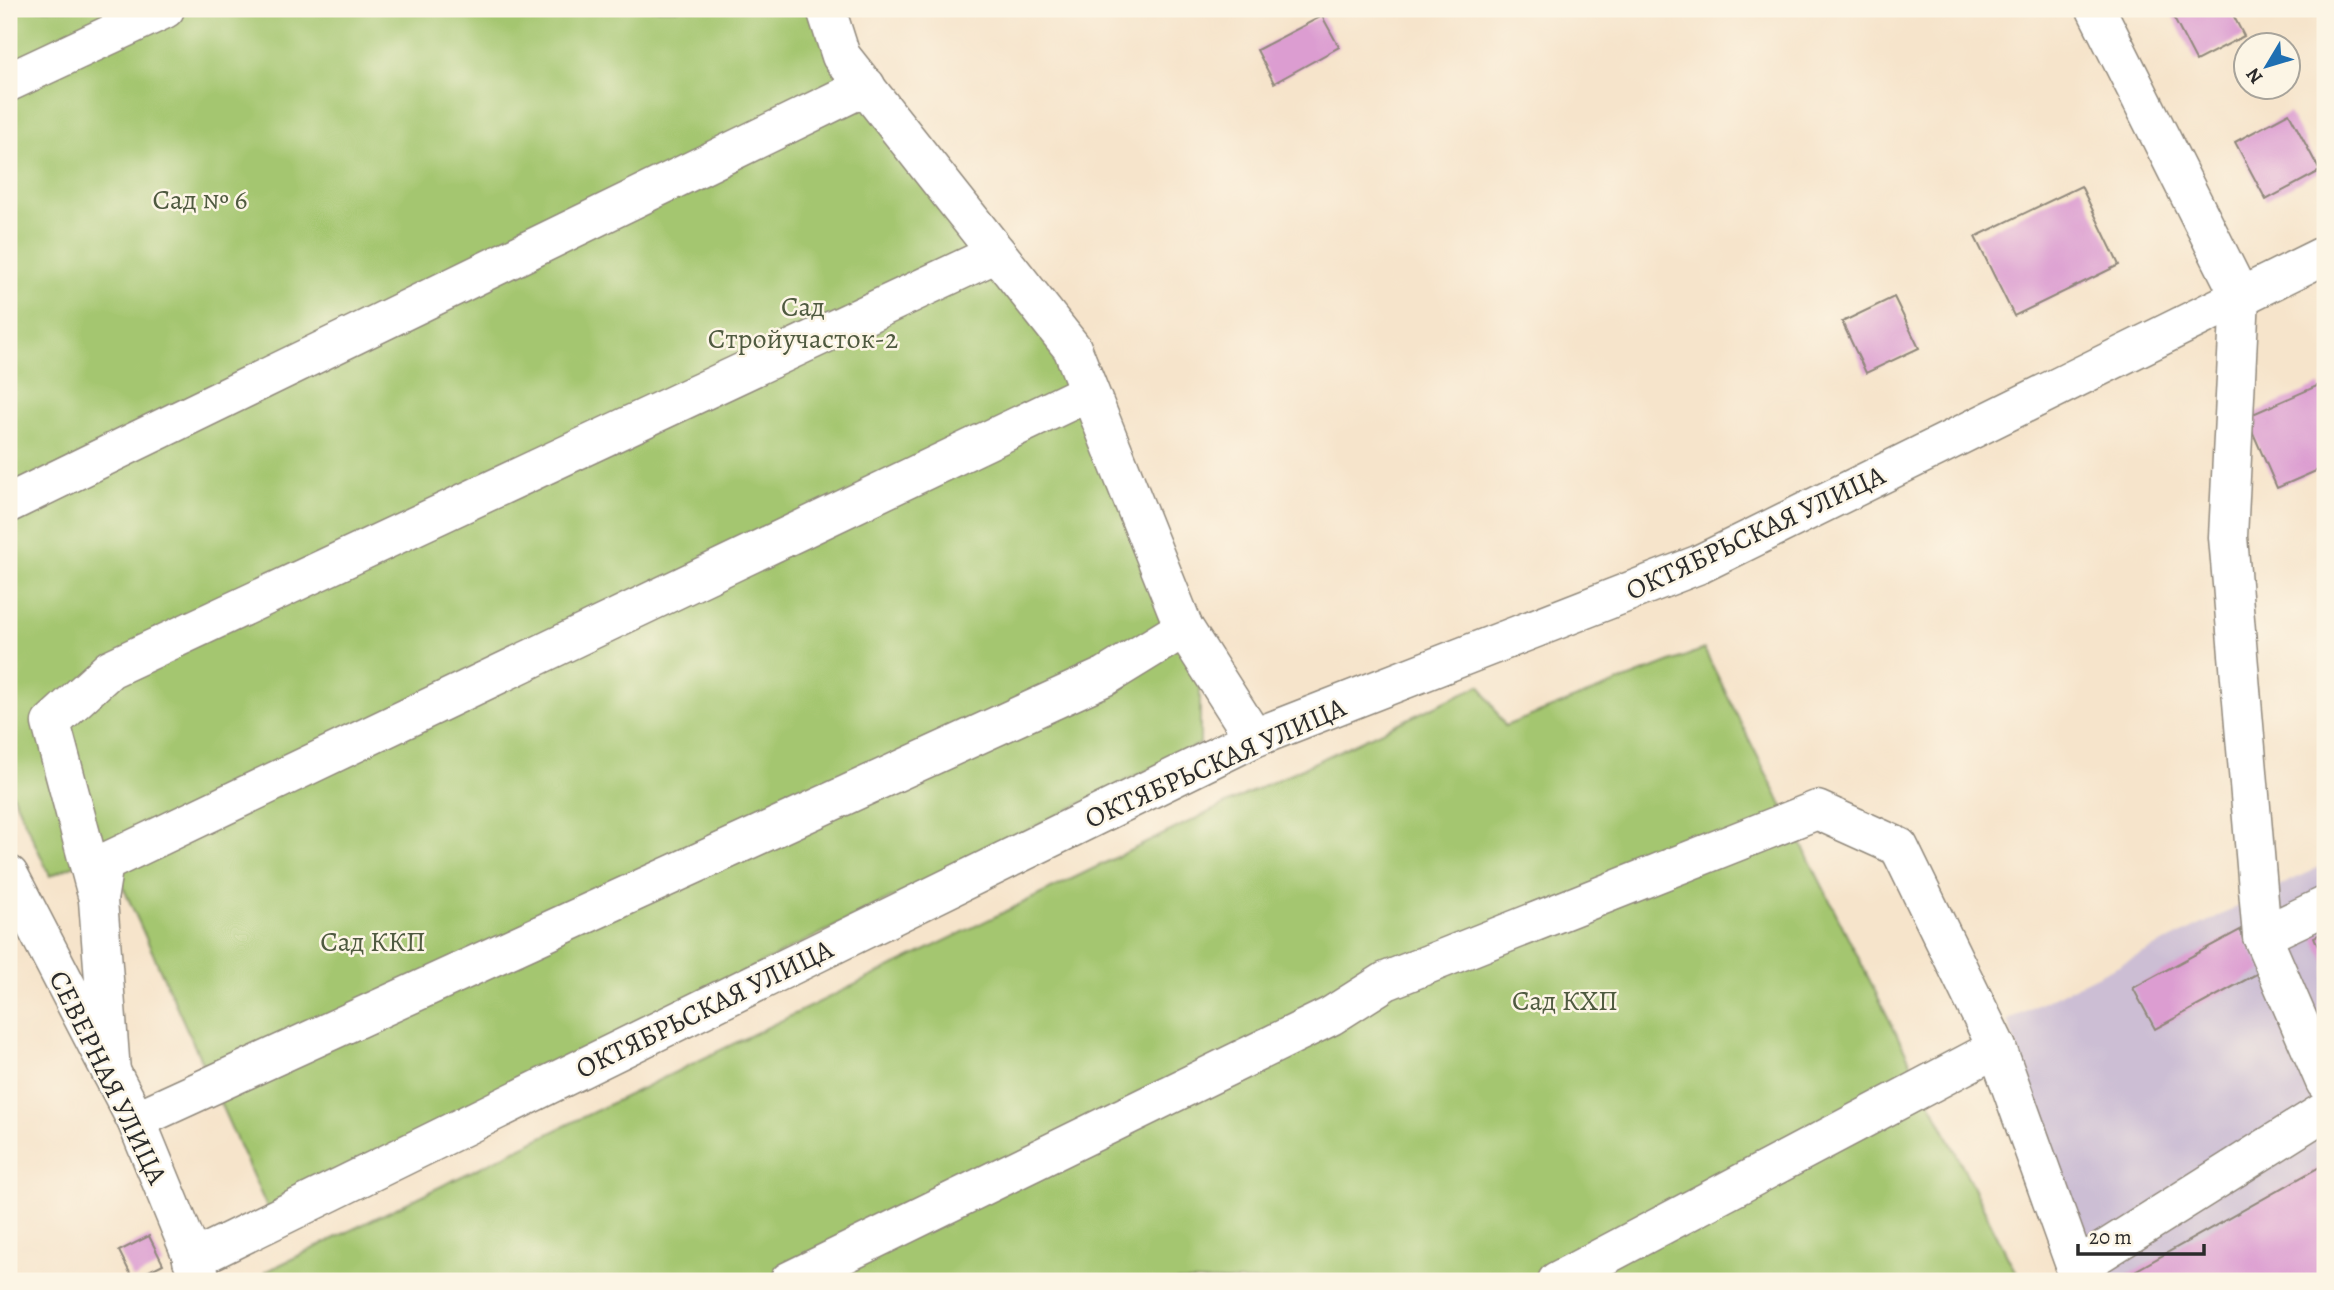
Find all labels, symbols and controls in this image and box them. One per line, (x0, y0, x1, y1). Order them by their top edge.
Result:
north arrow (2232, 32, 2302, 102)
text: N (2240, 62, 2269, 89)
park label: Сад № 6 (153, 181, 247, 219)
park label: Сад Стройучасток-2 (708, 288, 898, 358)
street label: ОКТЯБРЬСКАЯ УЛИЦА (1620, 456, 1892, 610)
street label: ОКТЯБРЬСКАЯ УЛИЦА (1079, 688, 1352, 838)
park label: Сад ККП (320, 923, 426, 961)
street label: ОКТЯБРЬСКАЯ УЛИЦА (569, 930, 840, 1088)
street label: СЕВЕРНАЯ УЛИЦА (40, 964, 177, 1191)
park label: Сад КХП (1512, 982, 1618, 1020)
scale bar (2078, 1213, 2204, 1257)
text: 20 m (2089, 1223, 2132, 1251)

